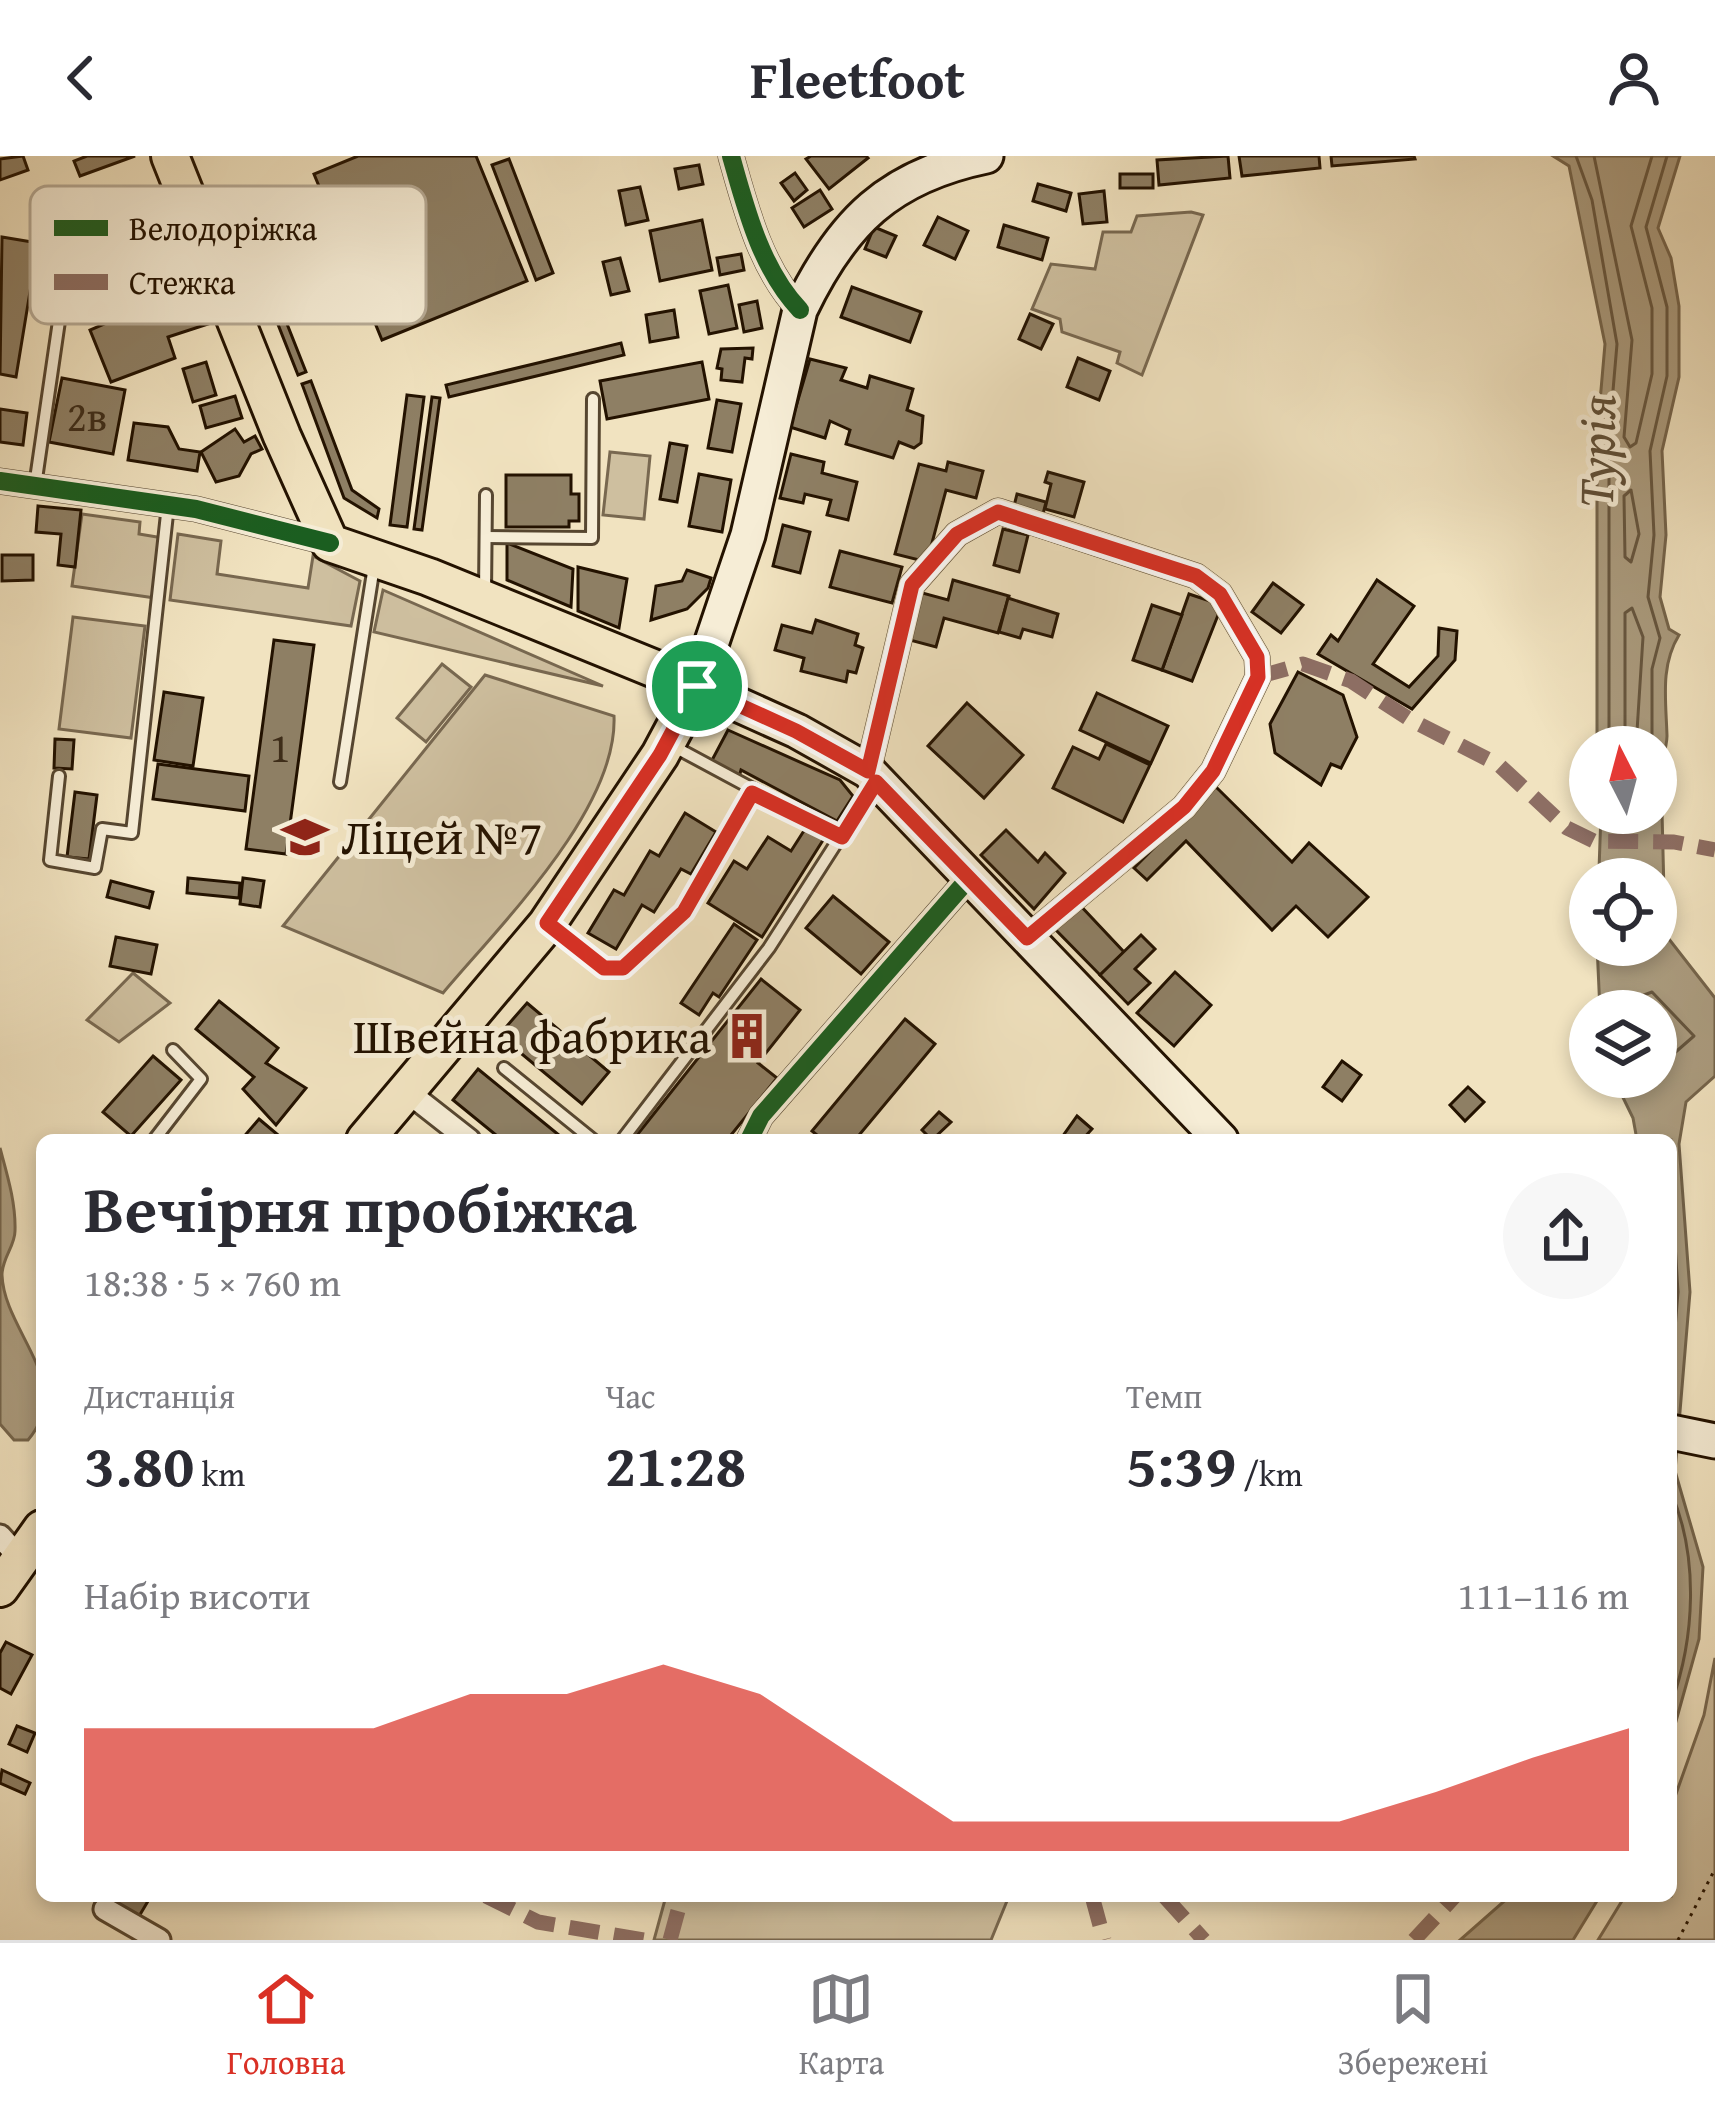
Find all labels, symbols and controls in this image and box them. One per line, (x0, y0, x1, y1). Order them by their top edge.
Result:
text: Fleetfoot (750, 39, 965, 118)
icon: back (48, 45, 114, 111)
icon: person (1601, 45, 1667, 111)
legend (30, 186, 426, 324)
text: Велодоріжка (129, 204, 317, 252)
text: Стежка (129, 258, 236, 306)
house number: 2в (67, 385, 107, 446)
water label: Турія (1557, 394, 1634, 508)
pin (646, 635, 748, 737)
icon: arrive (664, 653, 730, 719)
house number: 1 (270, 716, 290, 777)
north arrow (1569, 726, 1677, 834)
map controls (1569, 726, 1677, 1098)
place label: Ліцей №7 (341, 801, 542, 872)
school or university icon: Ліцей №7 (280, 812, 330, 862)
button: locate (1569, 858, 1677, 966)
button: layers (1569, 990, 1677, 1098)
place label: Швейна фабрика (353, 1000, 711, 1071)
building icon: Швейна фабрика (722, 1011, 772, 1061)
text: Вечірня пробіжка (84, 1159, 637, 1256)
button: share (1503, 1173, 1629, 1299)
text: 18:38 · 5 × 760 m (84, 1253, 341, 1310)
text: Дистанція (84, 1372, 235, 1420)
text: Час (605, 1372, 656, 1420)
text: Темп (1126, 1372, 1202, 1420)
text: 3.80 (84, 1420, 194, 1508)
text: 21:28 (605, 1420, 746, 1508)
text: 5:39 (1126, 1420, 1236, 1508)
text: km (194, 1450, 245, 1498)
text: /km (1236, 1450, 1303, 1498)
text: Набір висоти (84, 1566, 310, 1623)
text: 111–116 m (1457, 1566, 1629, 1623)
tab: Головна (227, 1966, 345, 2086)
tab: Карта (799, 1966, 884, 2086)
tab: Збережені (1338, 1966, 1488, 2086)

